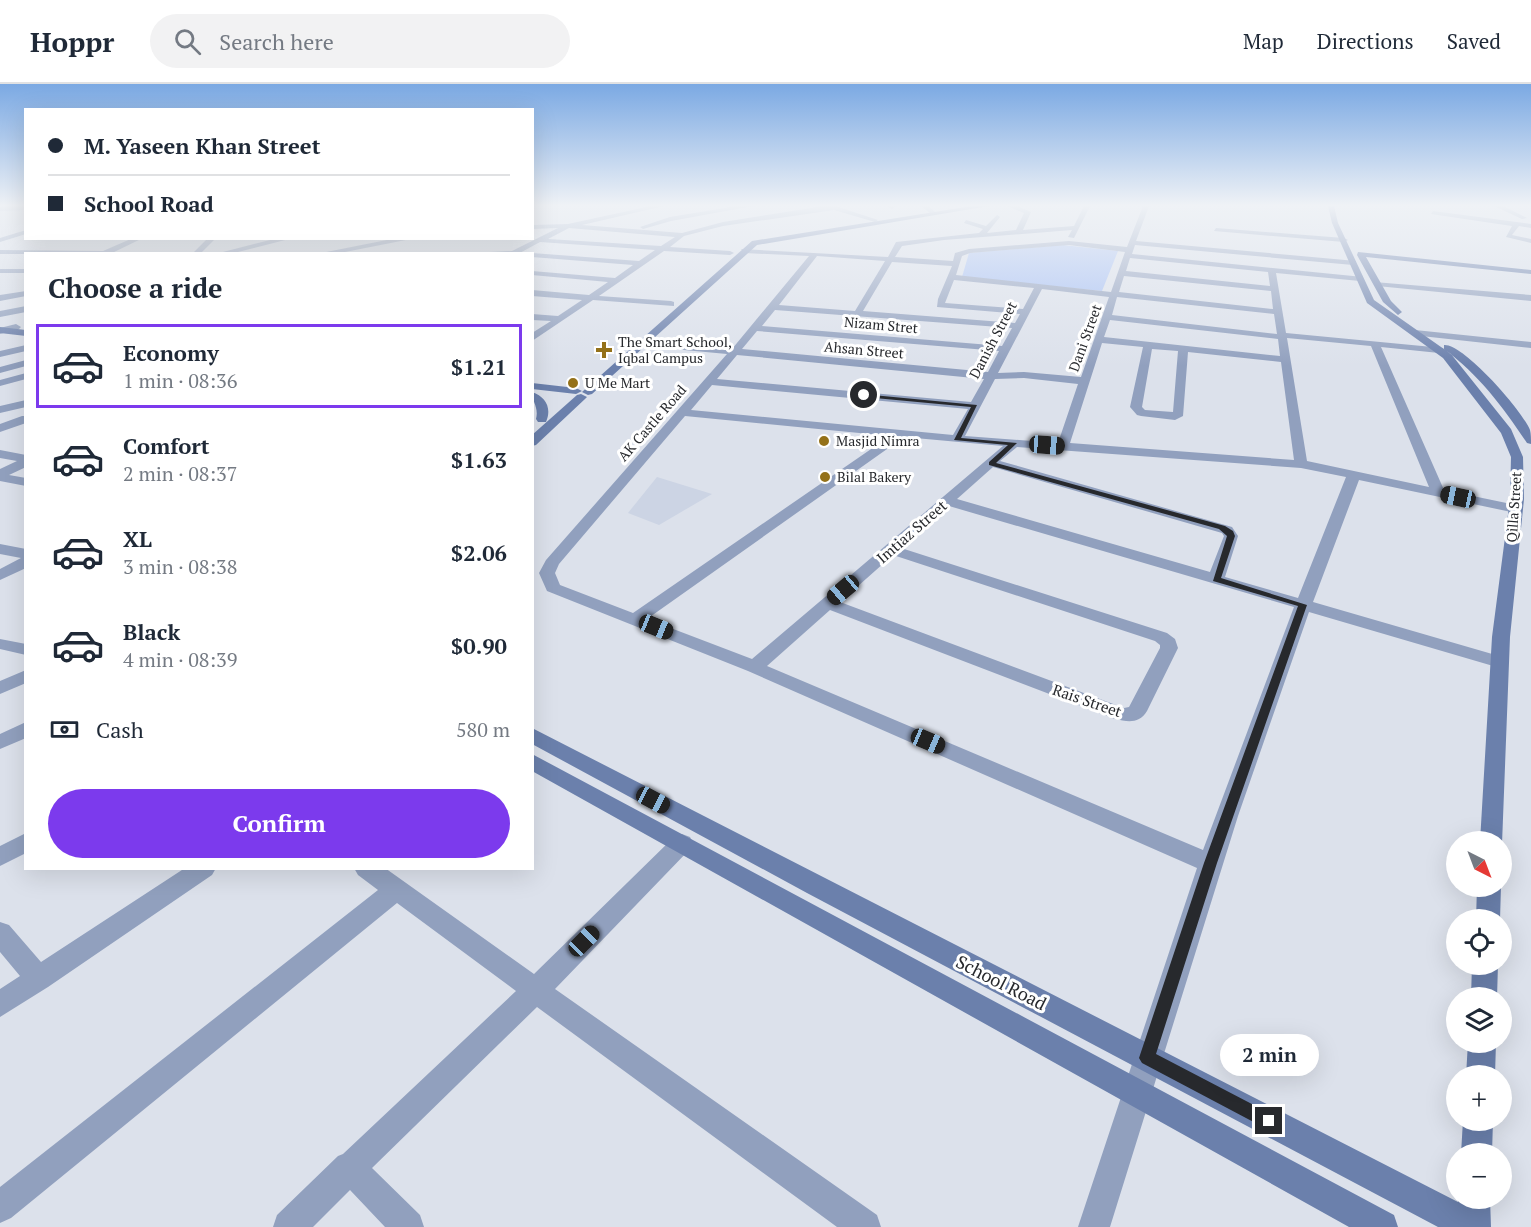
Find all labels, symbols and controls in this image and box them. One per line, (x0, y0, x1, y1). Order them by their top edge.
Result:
search box (150, 14, 570, 68)
text: Hoppr (30, 23, 114, 60)
icon: search (171, 25, 204, 58)
text: Search here (219, 27, 334, 56)
text: Map (1243, 27, 1284, 55)
text: Directions (1317, 27, 1414, 55)
text: Saved (1447, 27, 1501, 55)
text: M. Yaseen Khan Street (84, 131, 320, 160)
text: School Road (84, 189, 214, 218)
text: Choose a ride (48, 270, 223, 306)
street label: Danish Street (964, 297, 1021, 382)
street label: Dani Street (1064, 301, 1106, 374)
street label: Nizam Stret (843, 312, 920, 337)
place label: The Smart School, Iqbal Campus (618, 332, 732, 367)
street label: Ahsan Street (823, 337, 906, 363)
text: Economy (123, 338, 219, 367)
icon: car (51, 339, 105, 393)
marker: The Smart School, Iqbal Campus (595, 341, 613, 359)
text: $1.21 (451, 352, 507, 381)
text: 1 min · 08:36 (123, 367, 237, 394)
place label: U Me Mart (585, 373, 651, 392)
marker: U Me Mart (566, 376, 580, 390)
street label: AK Castle Road (613, 380, 690, 465)
route start (850, 381, 877, 408)
text: Comfort (123, 431, 209, 460)
place label: Masjid Nimra (836, 431, 920, 450)
icon: car (51, 432, 105, 486)
marker: Masjid Nimra (817, 434, 831, 448)
car (1028, 435, 1066, 455)
text: $1.63 (451, 445, 507, 474)
text: 2 min · 08:37 (123, 460, 237, 487)
place label: Bilal Bakery (837, 467, 912, 486)
marker: Bilal Bakery (818, 470, 832, 484)
street label: Qilla Street (1502, 470, 1526, 543)
car (1439, 484, 1477, 510)
street label: Imtiaz Street (872, 495, 951, 567)
text: XL (123, 524, 152, 553)
icon: car (51, 525, 105, 579)
text: $2.06 (451, 538, 507, 567)
text: 3 min · 08:38 (123, 553, 237, 580)
car (823, 572, 863, 608)
car (636, 612, 676, 642)
text: Black (123, 617, 180, 646)
icon: car (51, 618, 105, 672)
text: $0.90 (451, 631, 507, 660)
text: 4 min · 08:39 (123, 646, 237, 673)
street label: Rais Street (1050, 679, 1125, 721)
icon: cash (48, 713, 81, 746)
text: Cash (96, 715, 144, 744)
text: 580 m (456, 716, 510, 743)
car (908, 726, 948, 756)
car (633, 784, 673, 816)
button: Confirm (48, 789, 510, 858)
north arrow (1446, 831, 1512, 897)
map controls (1446, 831, 1512, 1209)
button: locate (1446, 909, 1512, 975)
car (565, 922, 603, 960)
street label: School Road (952, 949, 1051, 1015)
button: layers (1446, 987, 1512, 1053)
callout: 2 min (1220, 1034, 1318, 1076)
text: 2 min (1242, 1041, 1297, 1068)
button: + (1446, 1065, 1512, 1131)
route end (1255, 1107, 1282, 1134)
button: − (1446, 1143, 1512, 1209)

